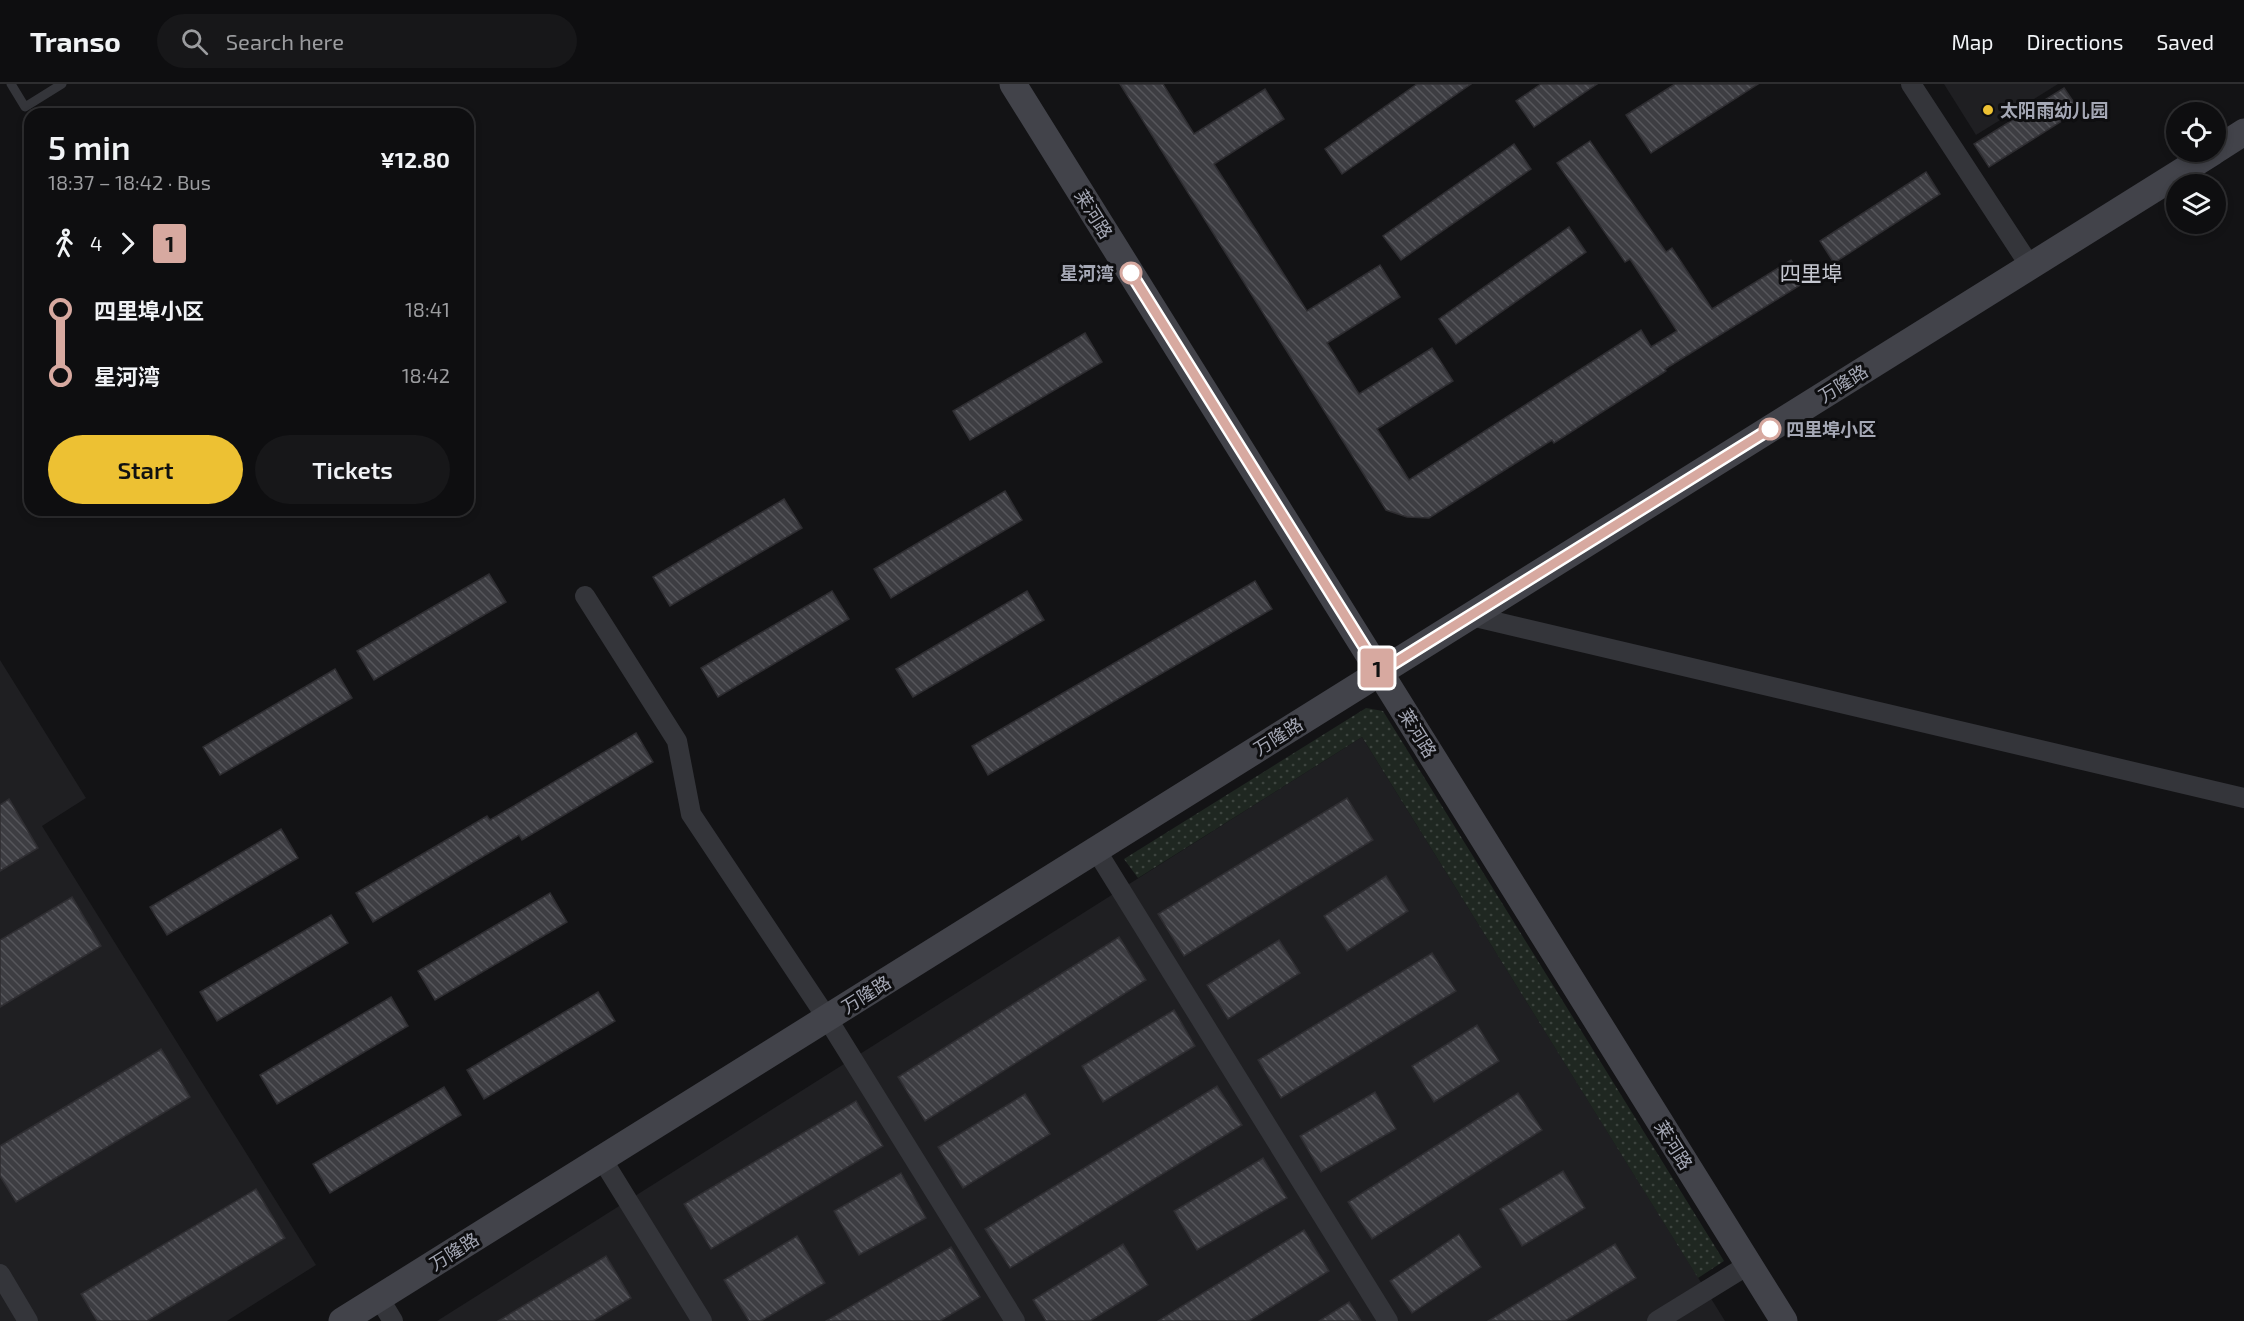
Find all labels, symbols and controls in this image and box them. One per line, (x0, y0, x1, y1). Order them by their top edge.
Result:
search box (157, 14, 577, 68)
text: Transo (30, 24, 121, 58)
icon: search (178, 25, 211, 58)
text: Search here (226, 28, 344, 54)
text: Map (1951, 29, 1994, 54)
text: Directions (2027, 29, 2123, 54)
text: Saved (2156, 29, 2214, 54)
place label: 太阳雨幼儿园 (2000, 99, 2108, 121)
map controls (2166, 102, 2226, 234)
button: locate (2166, 102, 2226, 162)
marker: 太阳雨幼儿园 (1981, 103, 1995, 117)
text: 5 min (48, 127, 131, 167)
text: ¥12.80 (380, 146, 450, 172)
text: 18:37 – 18:42 · Bus (48, 170, 211, 194)
button: layers (2166, 174, 2226, 234)
street label: 莱河路 (1070, 185, 1118, 243)
icon: walk (48, 227, 81, 260)
icon: forward (111, 227, 144, 260)
text: 4 (90, 231, 102, 255)
text: 1 (165, 231, 174, 256)
district label: 四里埠 (1780, 260, 1843, 285)
place label: 星河湾 (1060, 262, 1114, 284)
marker: 星河湾 (1120, 262, 1142, 284)
text: 四里埠小区 (94, 297, 204, 323)
text: 18:41 (405, 297, 450, 321)
street label: 万隆路 (1814, 359, 1872, 407)
text: 星河湾 (94, 363, 160, 389)
text: 18:42 (402, 363, 450, 387)
marker: 四里埠小区 (1759, 418, 1781, 440)
place label: 四里埠小区 (1786, 418, 1876, 440)
button: Start (48, 435, 243, 504)
button: Tickets (255, 435, 450, 504)
line badge: 1 (1358, 648, 1396, 688)
text: 1 (1372, 656, 1382, 681)
street label: 莱河路 (1394, 704, 1442, 762)
street label: 万隆路 (1249, 712, 1307, 760)
street label: 万隆路 (837, 970, 895, 1018)
street label: 莱河路 (1650, 1116, 1698, 1174)
street label: 万隆路 (425, 1227, 483, 1275)

